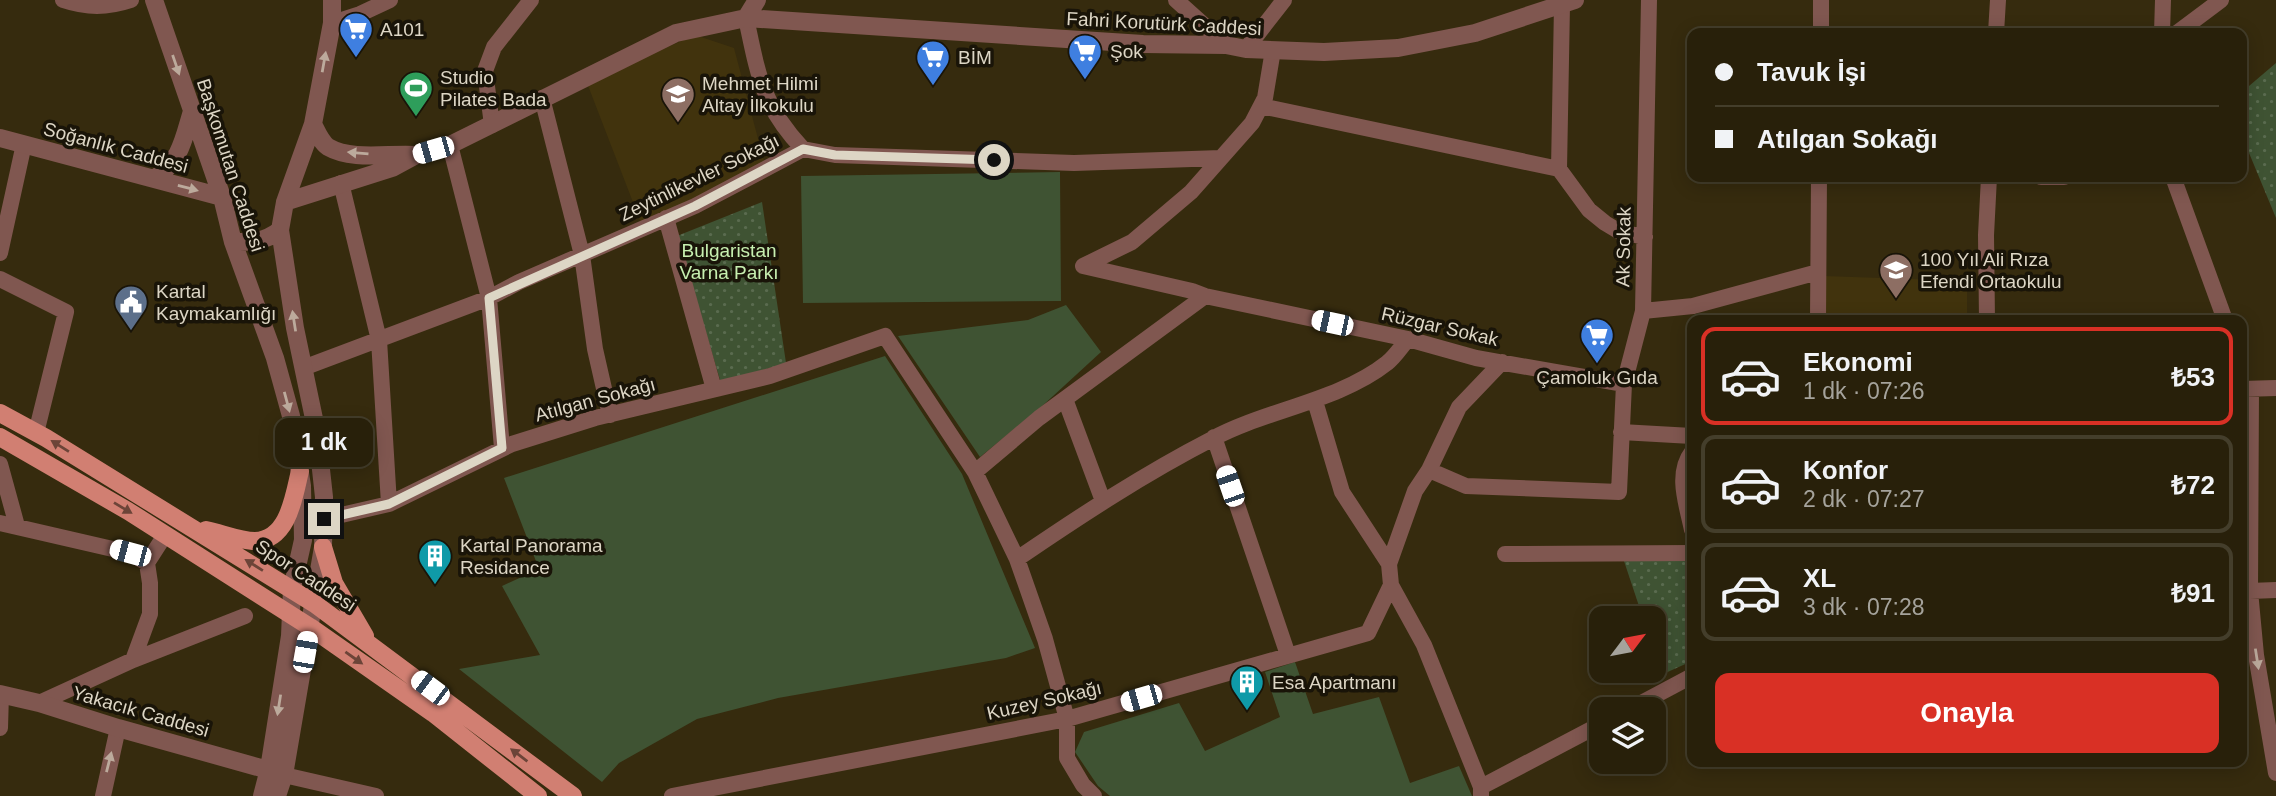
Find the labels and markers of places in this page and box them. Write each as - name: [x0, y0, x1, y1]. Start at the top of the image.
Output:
- supermarket icon: A101: [337, 10, 375, 59]
- place label: A101: [380, 19, 424, 40]
- supermarket icon: Şok: [1066, 32, 1104, 81]
- supermarket icon: BİM: [914, 38, 952, 87]
- place label: Şok: [1110, 41, 1143, 62]
- place label: BİM: [958, 47, 992, 68]
- place label: Studio Pilates Bada: [440, 67, 547, 110]
- sports icon: Studio Pilates Bada: [397, 69, 435, 118]
- place label: Mehmet Hilmi Altay İlkokulu: [702, 73, 818, 116]
- school or university icon: Mehmet Hilmi Altay İlkokulu: [659, 75, 697, 124]
- place label: 100 Yıl Ali Rıza Efendi Ortaokulu: [1920, 249, 2062, 292]
- school or university icon: 100 Yıl Ali Rıza Efendi Ortaokulu: [1877, 251, 1915, 300]
- place label: Kartal Kaymakamlığı: [156, 281, 276, 324]
- public building icon: Kartal Kaymakamlığı: [112, 283, 150, 332]
- supermarket icon: Çamoluk Gıda: [1578, 316, 1616, 365]
- place label: Çamoluk Gıda: [1536, 367, 1658, 388]
- place label: Kartal Panorama Residance: [460, 535, 603, 578]
- building icon: Kartal Panorama Residance: [416, 537, 454, 586]
- building icon: Esa Apartmanı: [1228, 663, 1266, 712]
- place label: Esa Apartmanı: [1272, 672, 1397, 693]

